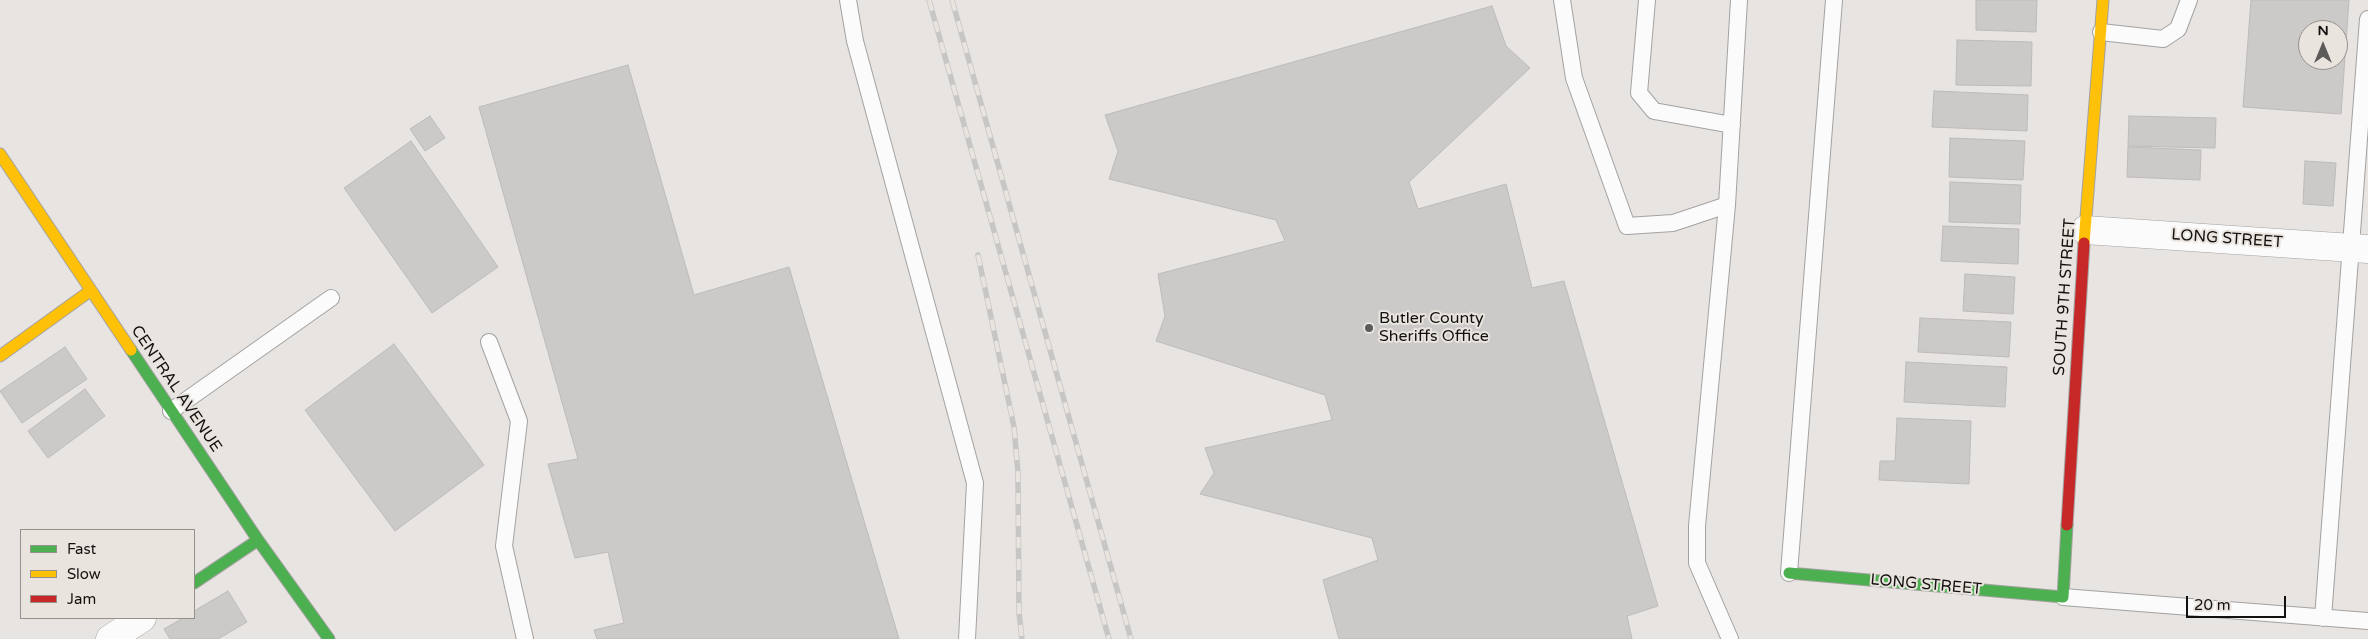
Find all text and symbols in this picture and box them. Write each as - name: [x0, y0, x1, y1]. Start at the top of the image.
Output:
- north arrow: [2298, 20, 2348, 70]
- text: N: [2317, 22, 2329, 39]
- street label: SOUTH 9TH STREET: [2050, 218, 2080, 376]
- street label: LONG STREET: [2171, 226, 2283, 252]
- place label: Butler County Sheriffs Office: [1379, 309, 1489, 347]
- street label: CENTRAL AVENUE: [127, 322, 225, 456]
- marker: Butler County Sheriffs Office: [1363, 322, 1375, 334]
- legend: [20, 529, 195, 619]
- text: Fast: [67, 540, 96, 558]
- text: Slow: [67, 565, 101, 583]
- street label: LONG STREET: [1869, 571, 1983, 599]
- scale bar: [2188, 586, 2288, 618]
- text: Jam: [67, 590, 96, 608]
- text: 20 m: [2194, 596, 2231, 614]

